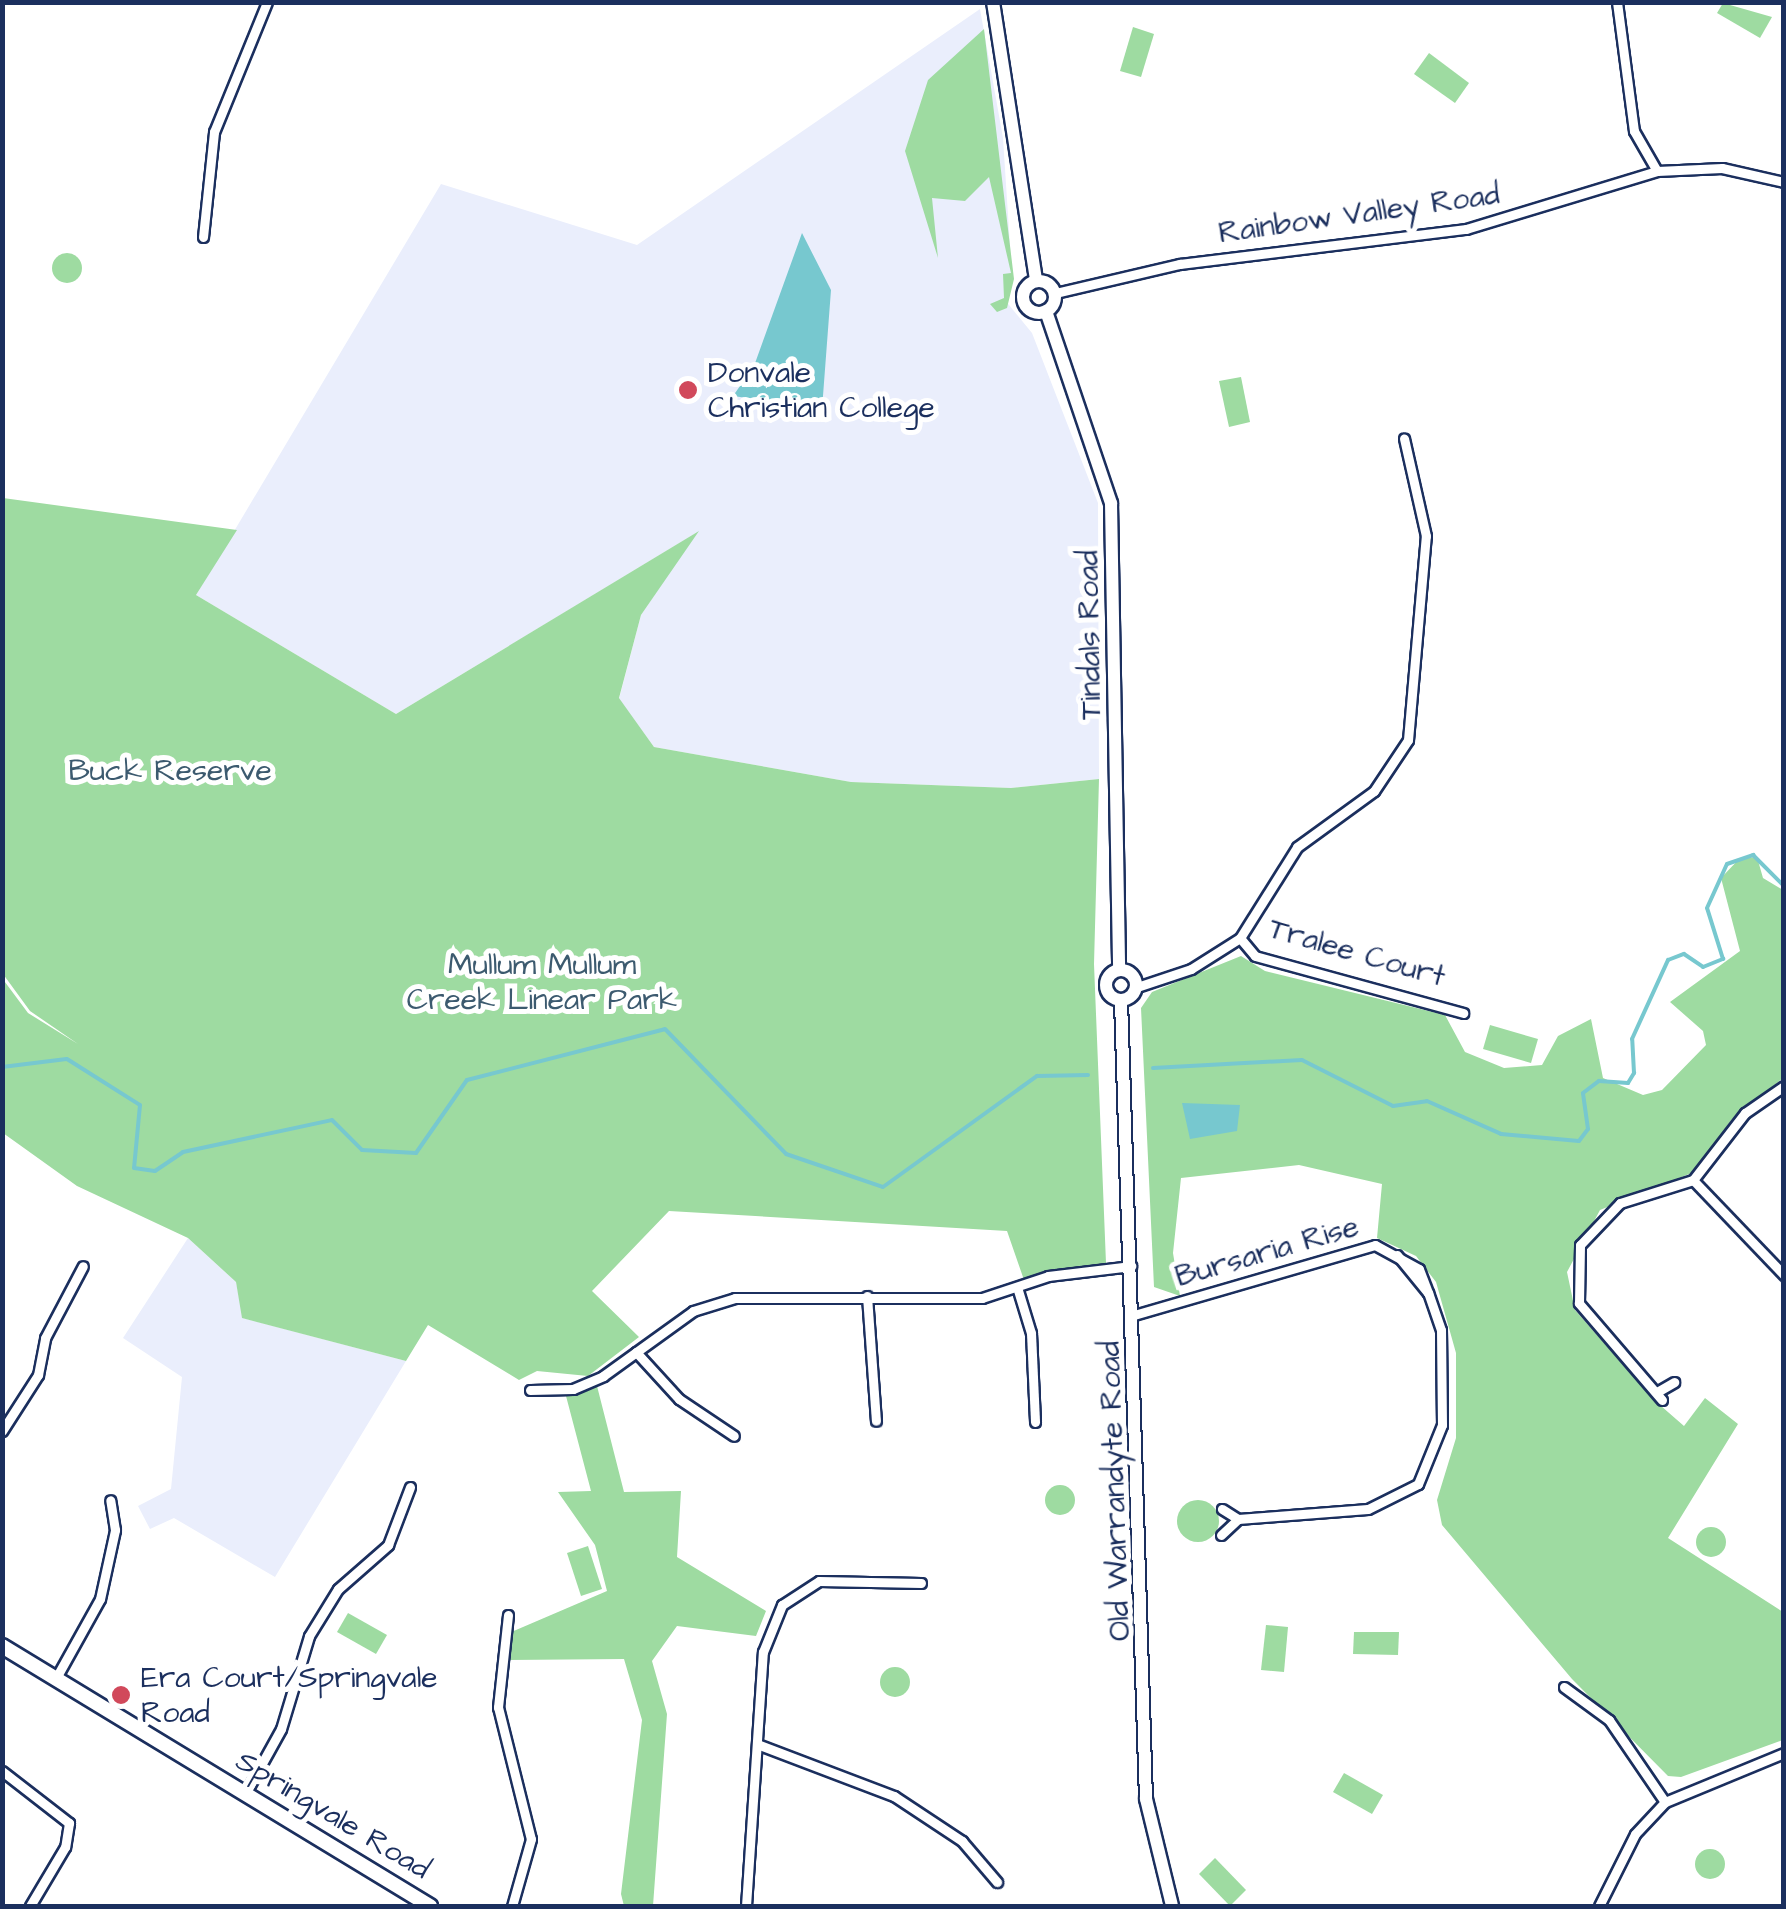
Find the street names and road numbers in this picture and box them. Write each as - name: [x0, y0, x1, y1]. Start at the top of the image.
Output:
- street label: Rainbow Valley Road: [1216, 176, 1502, 252]
- street label: Tindals Road: [1071, 550, 1109, 720]
- street label: Tralee Court: [1265, 911, 1449, 995]
- street label: Bursaria Rise: [1171, 1209, 1363, 1295]
- street label: Old Warrandyte Road: [1092, 1340, 1138, 1642]
- street label: Springvale Road: [229, 1743, 437, 1887]

